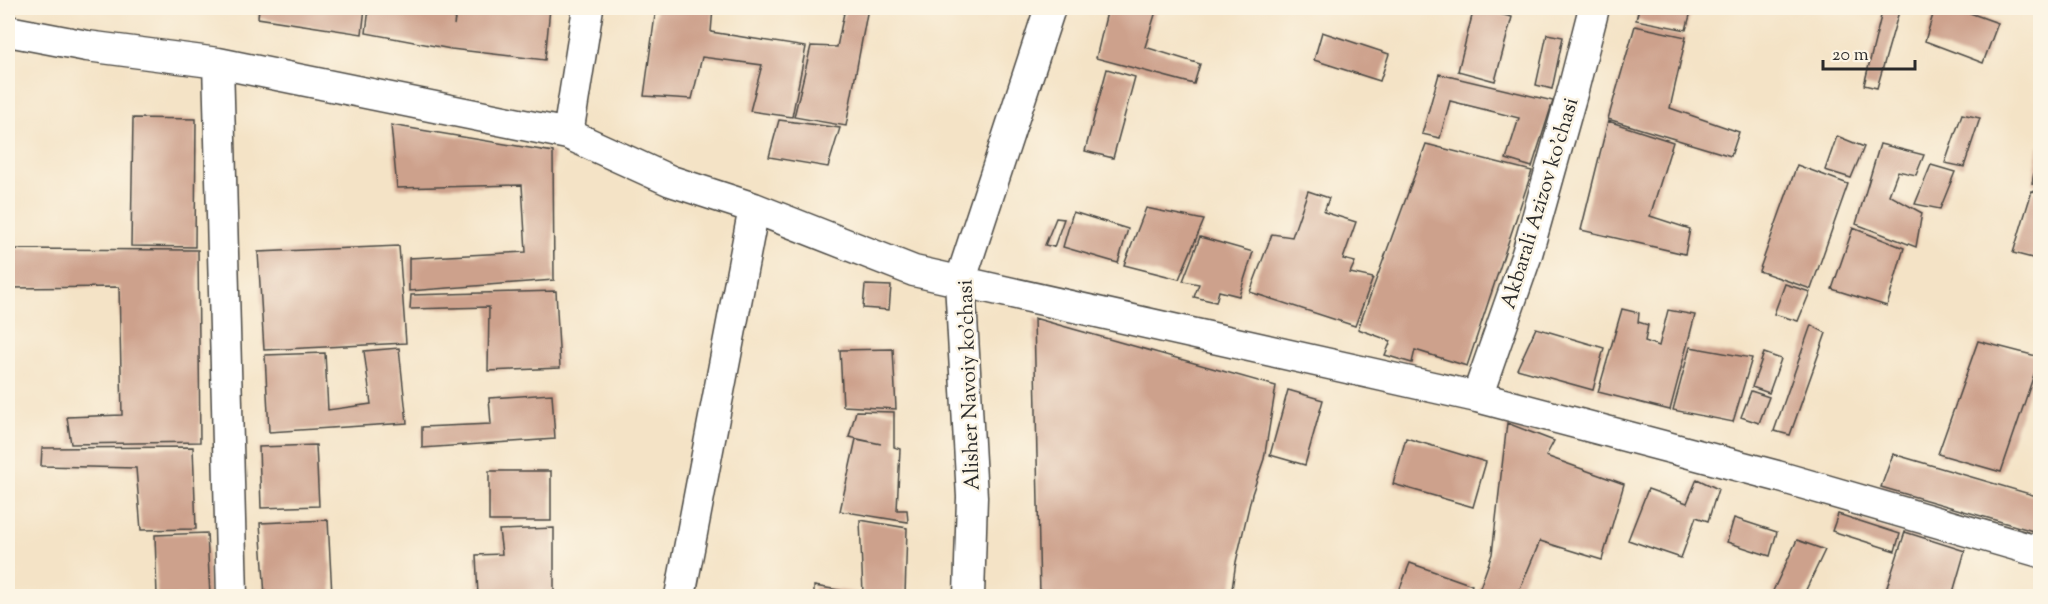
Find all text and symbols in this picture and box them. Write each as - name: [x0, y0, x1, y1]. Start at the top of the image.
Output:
- scale bar: [1823, 33, 1914, 71]
- text: 20 m: [1832, 43, 1869, 69]
- street label: Akbarali Azizov ko'chasi: [1494, 94, 1587, 313]
- street label: Alisher Navoiy ko'chasi: [951, 279, 989, 491]

